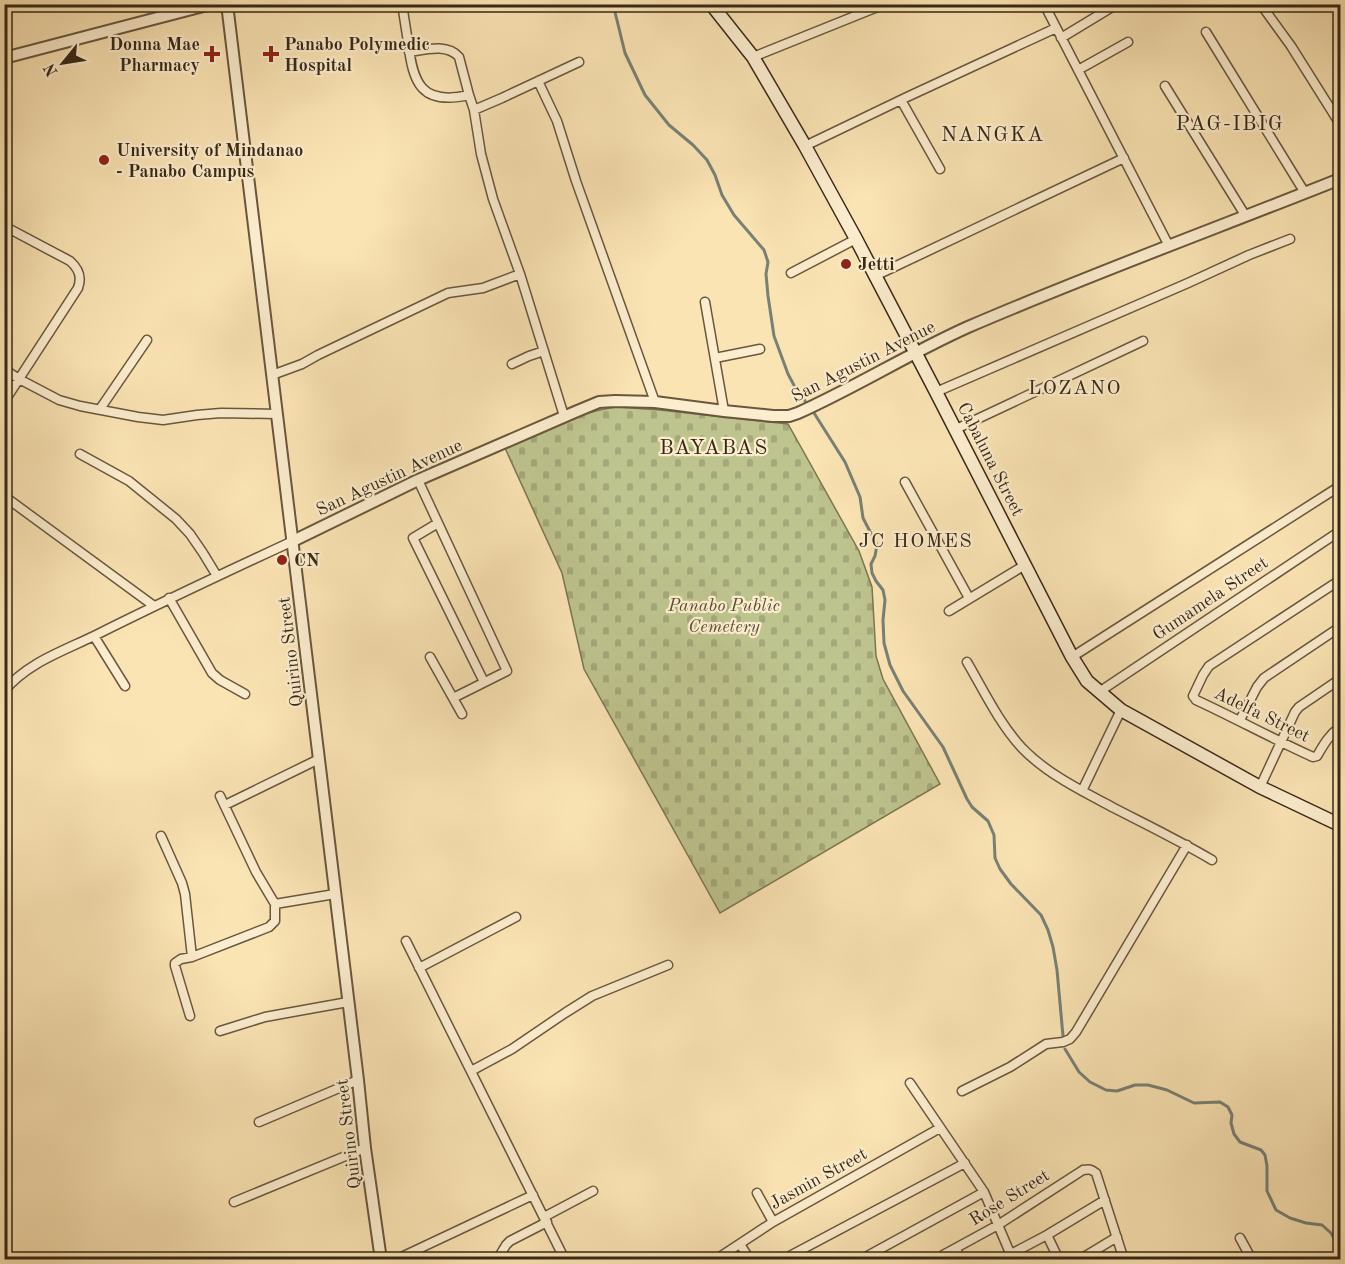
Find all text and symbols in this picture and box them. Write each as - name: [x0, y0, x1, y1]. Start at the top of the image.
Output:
- north arrow: [33, 33, 93, 93]
- place label: Donna Mae Pharmacy: [109, 36, 200, 75]
- place label: Panabo Polymedic Hospital: [284, 36, 430, 75]
- marker: Panabo Polymedic Hospital: [262, 45, 280, 63]
- marker: Donna Mae Pharmacy: [205, 47, 219, 61]
- text: N: [41, 60, 62, 79]
- district label: PAG-IBIG: [1176, 114, 1284, 135]
- district label: NANGKA: [941, 125, 1045, 146]
- place label: University of Mindanao - Panabo Campus: [116, 142, 303, 181]
- marker: University of Mindanao - Panabo Campus: [97, 153, 111, 167]
- place label: Jetti: [858, 256, 895, 274]
- marker: Jetti: [839, 257, 853, 271]
- street label: San Agustin Avenue: [789, 318, 938, 406]
- district label: LOZANO: [1028, 379, 1122, 399]
- street label: Cabaluna Street: [954, 400, 1026, 519]
- street label: San Agustin Avenue: [314, 436, 465, 520]
- district label: BAYABAS: [659, 438, 769, 459]
- district label: JC HOMES: [859, 532, 973, 552]
- place label: CN: [294, 552, 320, 570]
- marker: CN: [275, 553, 289, 567]
- street label: Gumamela Street: [1150, 554, 1271, 644]
- street label: Quirino Street: [275, 596, 307, 708]
- park label: Panabo Public Cemetery: [667, 597, 780, 636]
- street label: Adelfa Street: [1211, 684, 1312, 746]
- street label: Quirino Street: [333, 1078, 365, 1190]
- street label: Jasmin Street: [767, 1145, 870, 1213]
- street label: Rose Street: [966, 1166, 1053, 1230]

